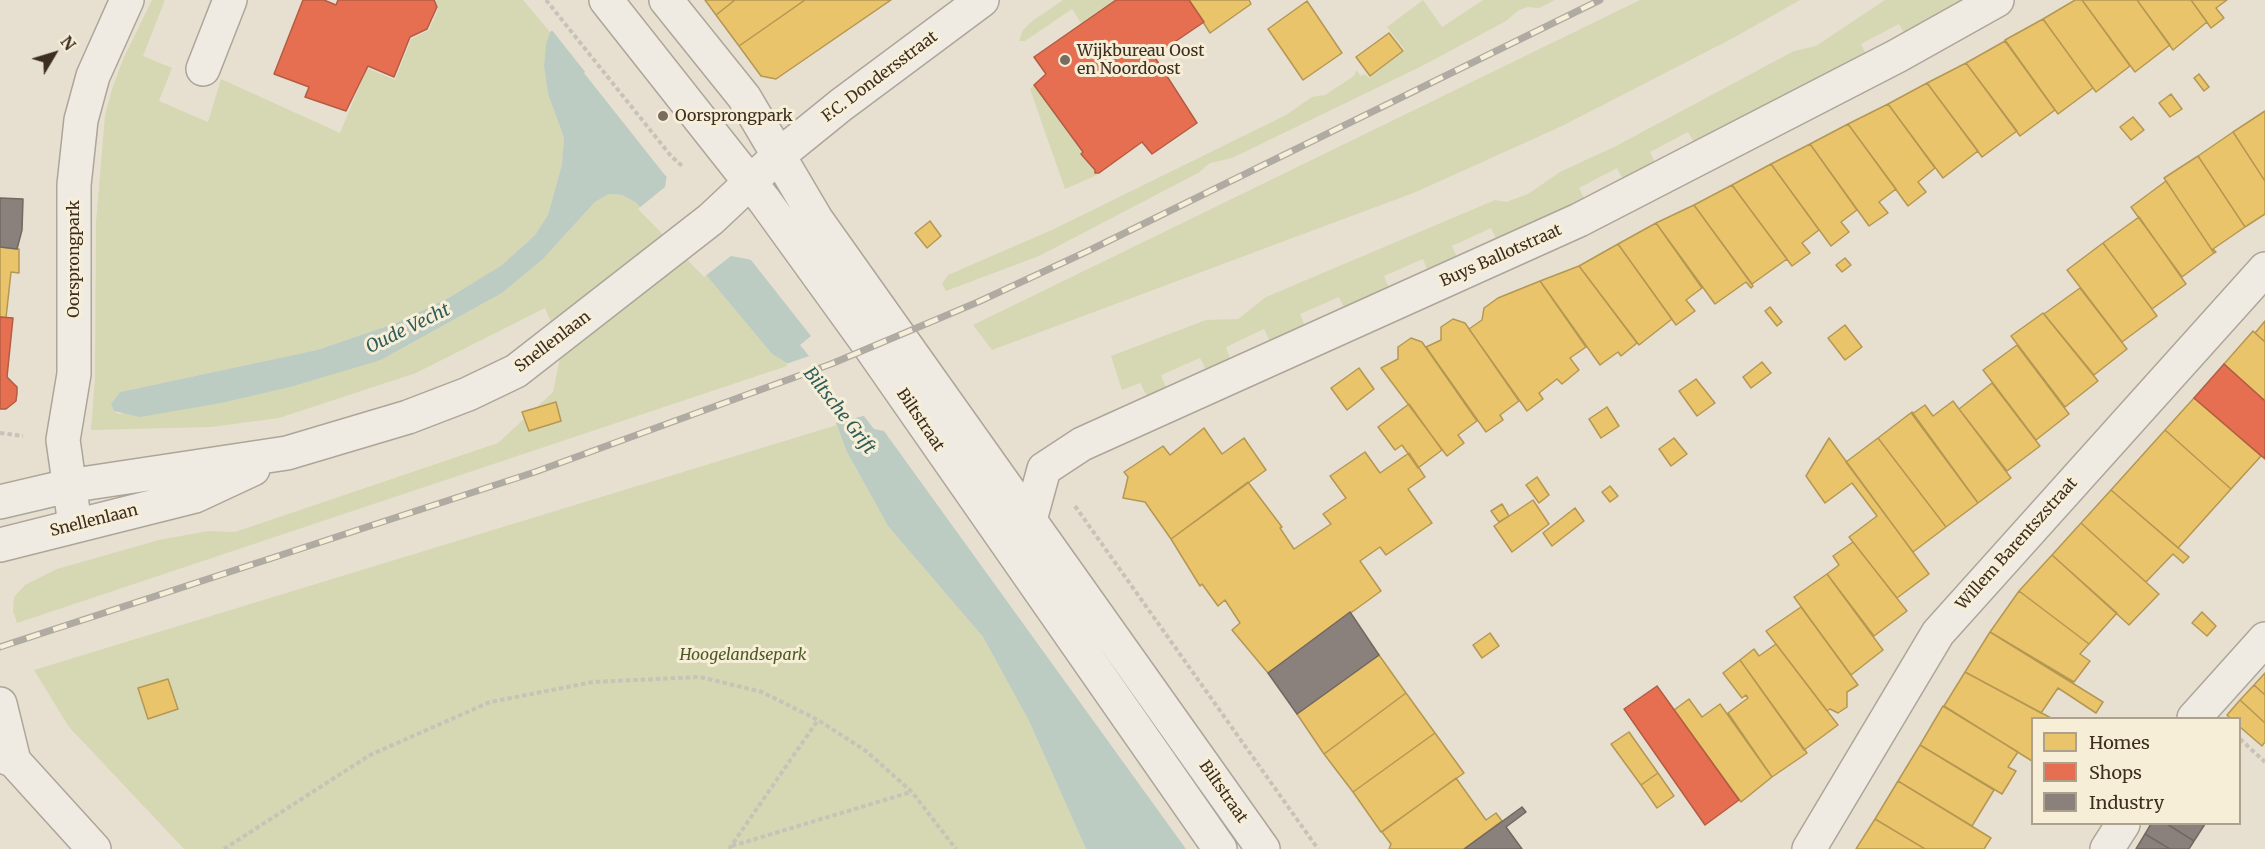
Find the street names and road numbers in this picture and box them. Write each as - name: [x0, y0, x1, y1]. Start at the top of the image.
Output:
- street label: F.C. Dondersstraat: [819, 27, 941, 127]
- street label: Oorsprongpark: [64, 200, 84, 318]
- street label: Buys Ballotstraat: [1437, 221, 1565, 291]
- street label: Snellenlaan: [511, 307, 595, 377]
- street label: Biltstraat: [892, 385, 948, 455]
- street label: Willem Barentszstraat: [1952, 474, 2082, 614]
- street label: Snellenlaan: [48, 501, 140, 541]
- street label: Biltstraat: [1195, 757, 1251, 827]

